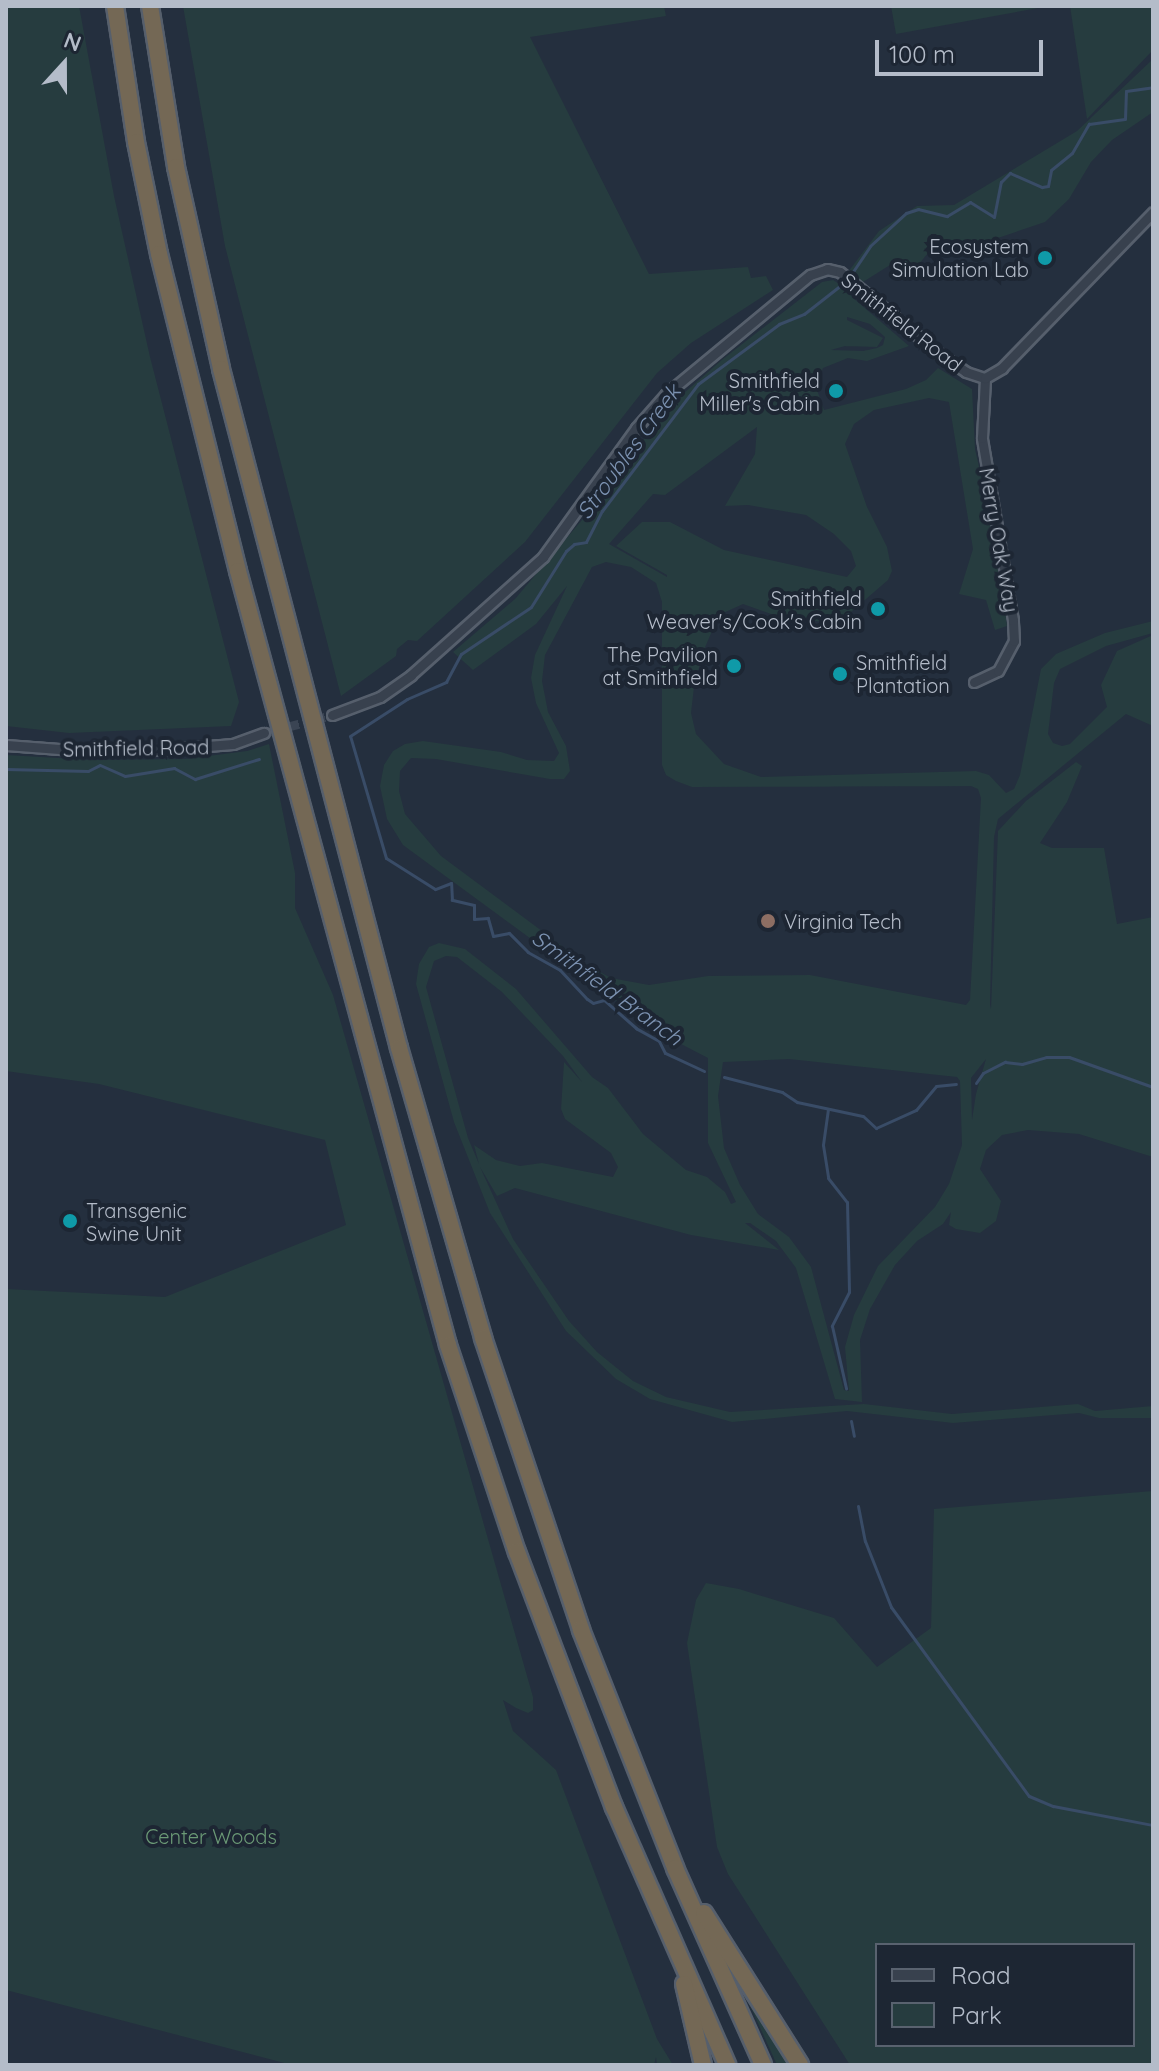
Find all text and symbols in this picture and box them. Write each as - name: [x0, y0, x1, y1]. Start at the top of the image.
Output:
- north arrow: [24, 24, 104, 104]
- scale bar: [879, 24, 1047, 74]
- text: N: [60, 26, 85, 58]
- text: 100 m: [889, 39, 955, 69]
- place label: Ecosystem Simulation Lab: [892, 234, 1029, 281]
- marker: Ecosystem Simulation Lab: [1036, 249, 1054, 267]
- street label: Smithfield Road: [837, 268, 967, 376]
- place label: Smithfield Miller's Cabin: [699, 368, 820, 415]
- water label: Stroubles Creek: [571, 380, 687, 524]
- marker: Smithfield Miller's Cabin: [827, 382, 845, 400]
- street label: Merry Oak Way: [974, 466, 1024, 614]
- place label: Smithfield Weaver's/Cook's Cabin: [647, 586, 862, 633]
- marker: Smithfield Weaver's/Cook's Cabin: [869, 600, 887, 618]
- place label: The Pavilion at Smithfield: [602, 642, 718, 689]
- place label: Smithfield Plantation: [856, 650, 950, 697]
- marker: The Pavilion at Smithfield: [725, 657, 743, 675]
- marker: Smithfield Plantation: [831, 665, 849, 683]
- street label: Smithfield Road: [63, 735, 209, 761]
- place label: Virginia Tech: [784, 909, 902, 933]
- marker: Virginia Tech: [759, 912, 777, 930]
- water label: Smithfield Branch: [527, 925, 687, 1051]
- place label: Transgenic Swine Unit: [86, 1198, 187, 1245]
- marker: Transgenic Swine Unit: [61, 1212, 79, 1230]
- park label: Center Woods: [145, 1824, 277, 1848]
- legend: [875, 1943, 1135, 2047]
- text: Road: [951, 1960, 1011, 1990]
- text: Park: [951, 2000, 1002, 2030]

